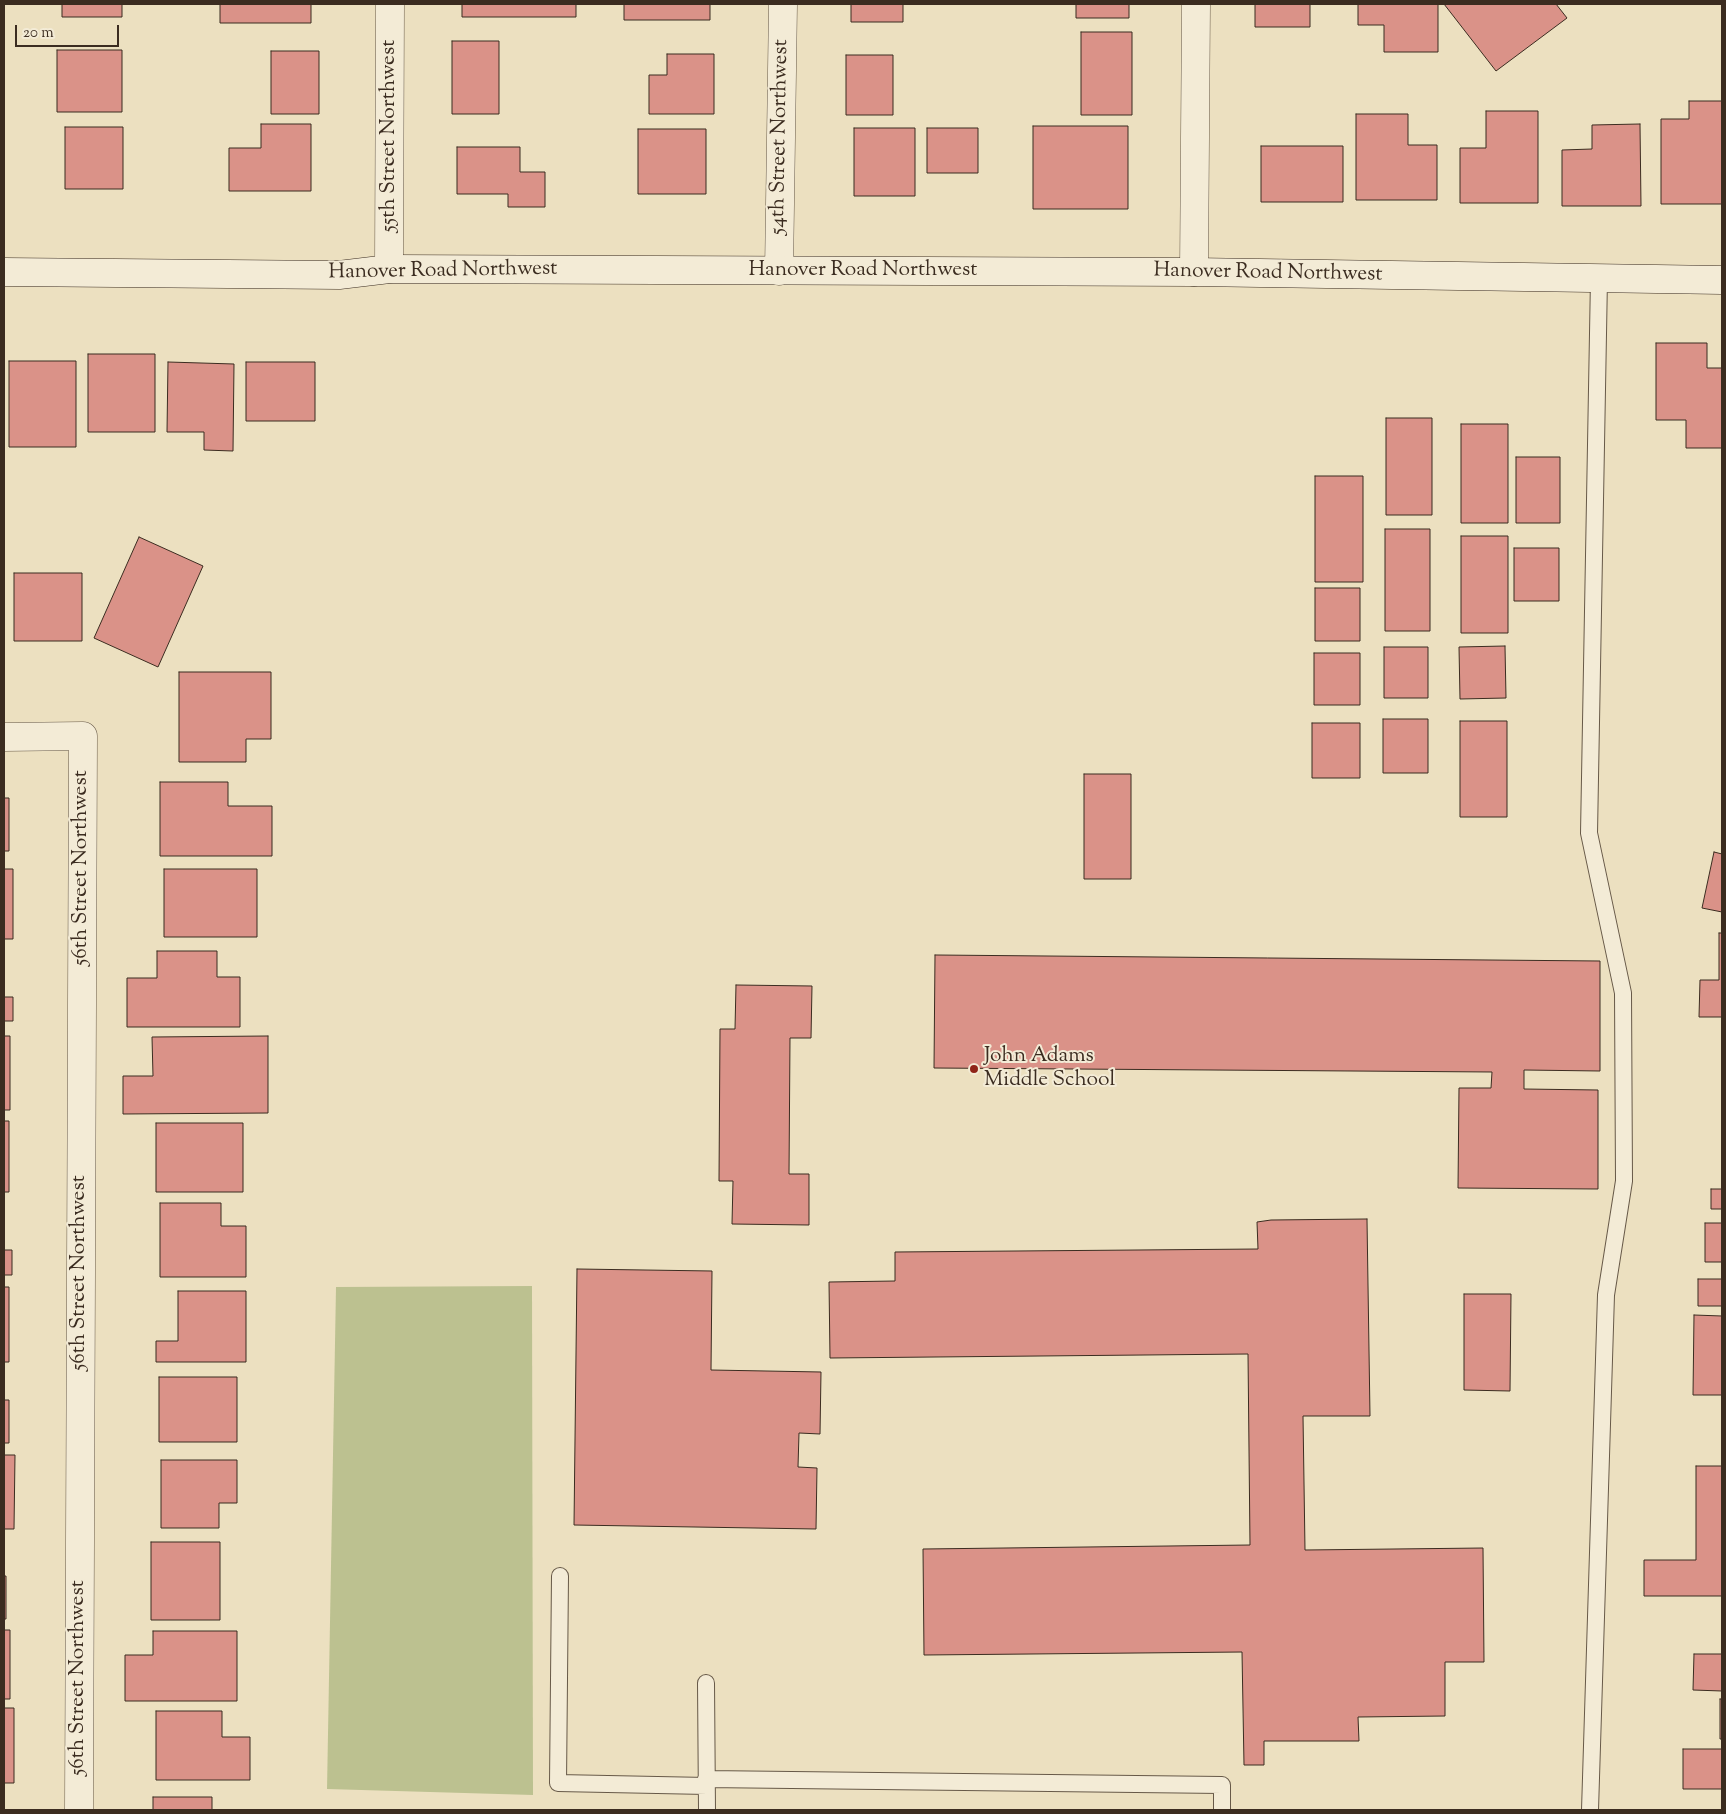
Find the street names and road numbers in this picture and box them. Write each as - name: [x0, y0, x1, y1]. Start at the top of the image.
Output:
- street label: 54th Street Northwest: [767, 39, 795, 235]
- street label: 55th Street Northwest: [377, 40, 403, 232]
- street label: Hanover Road Northwest: [328, 257, 558, 287]
- street label: Hanover Road Northwest: [748, 258, 978, 284]
- street label: Hanover Road Northwest: [1153, 259, 1383, 289]
- street label: 56th Street Northwest: [69, 770, 95, 966]
- street label: 56th Street Northwest: [67, 1175, 93, 1371]
- street label: 56th Street Northwest: [66, 1580, 92, 1776]

